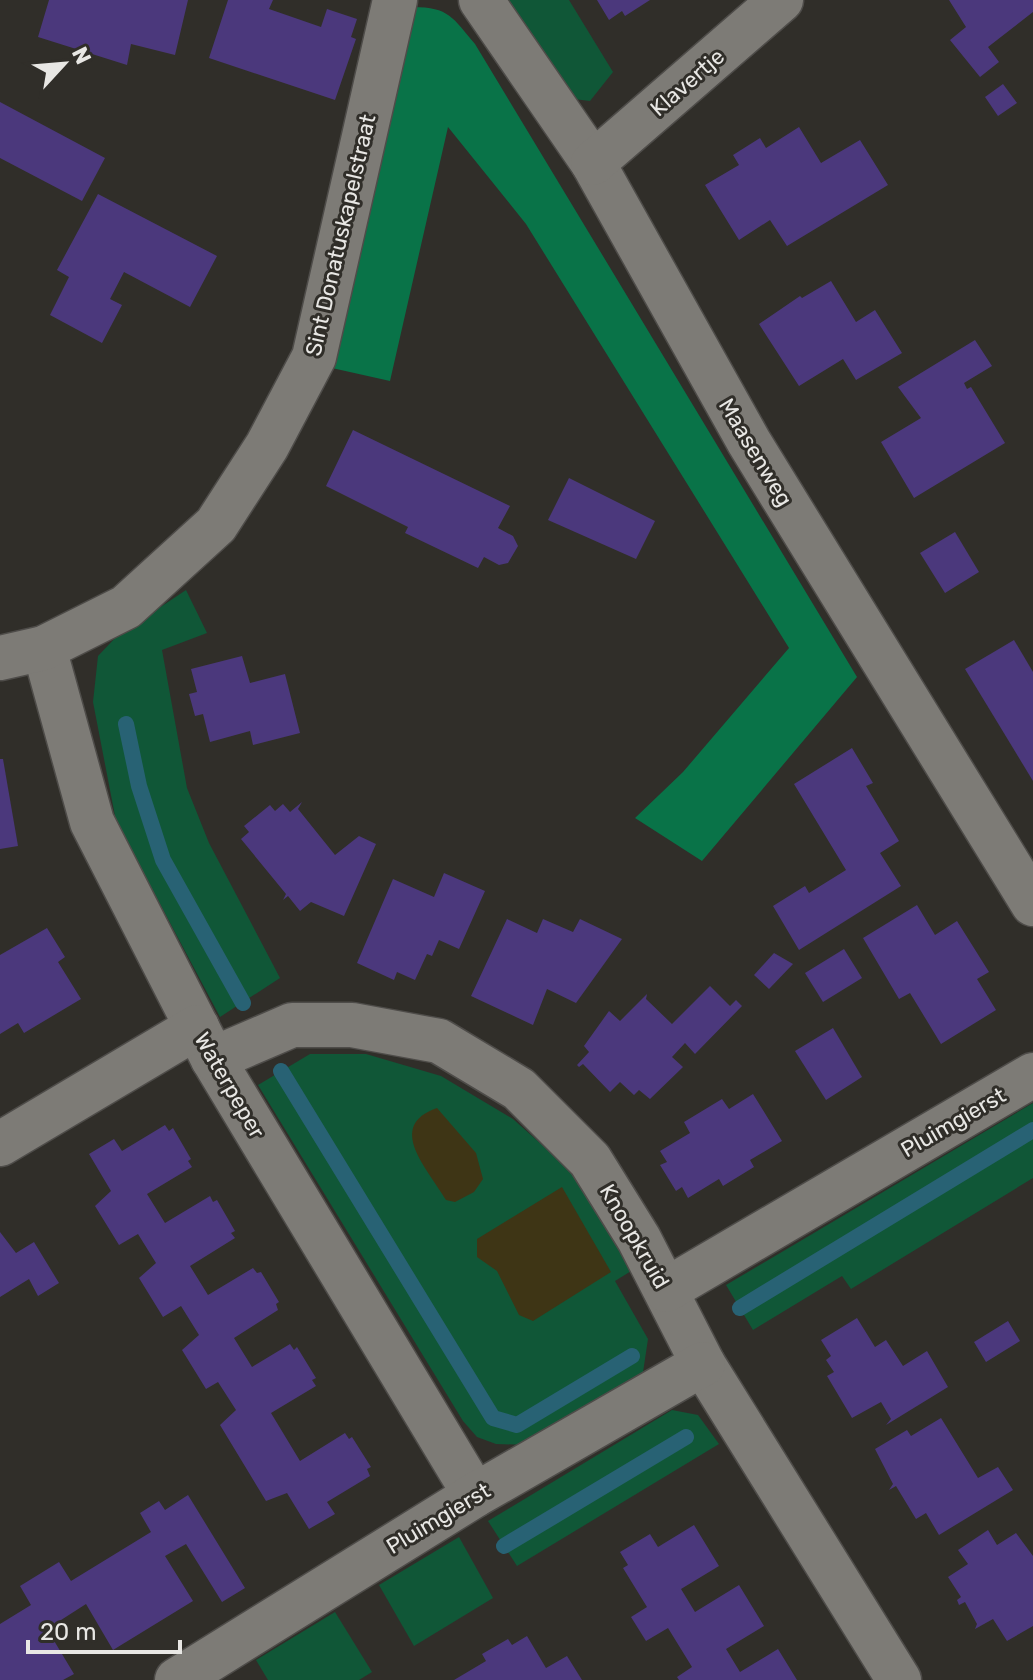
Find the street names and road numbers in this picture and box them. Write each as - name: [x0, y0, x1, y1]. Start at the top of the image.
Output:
- street label: Klavertje: [645, 43, 730, 122]
- street label: Sint Donatuskapelstraat: [300, 111, 382, 359]
- street label: Maasenweg: [713, 393, 798, 511]
- street label: Waterpeper: [188, 1028, 271, 1144]
- street label: Pluimgierst: [896, 1081, 1011, 1163]
- street label: Knoopkruid: [594, 1179, 675, 1293]
- street label: Pluimgierst: [381, 1477, 495, 1560]

